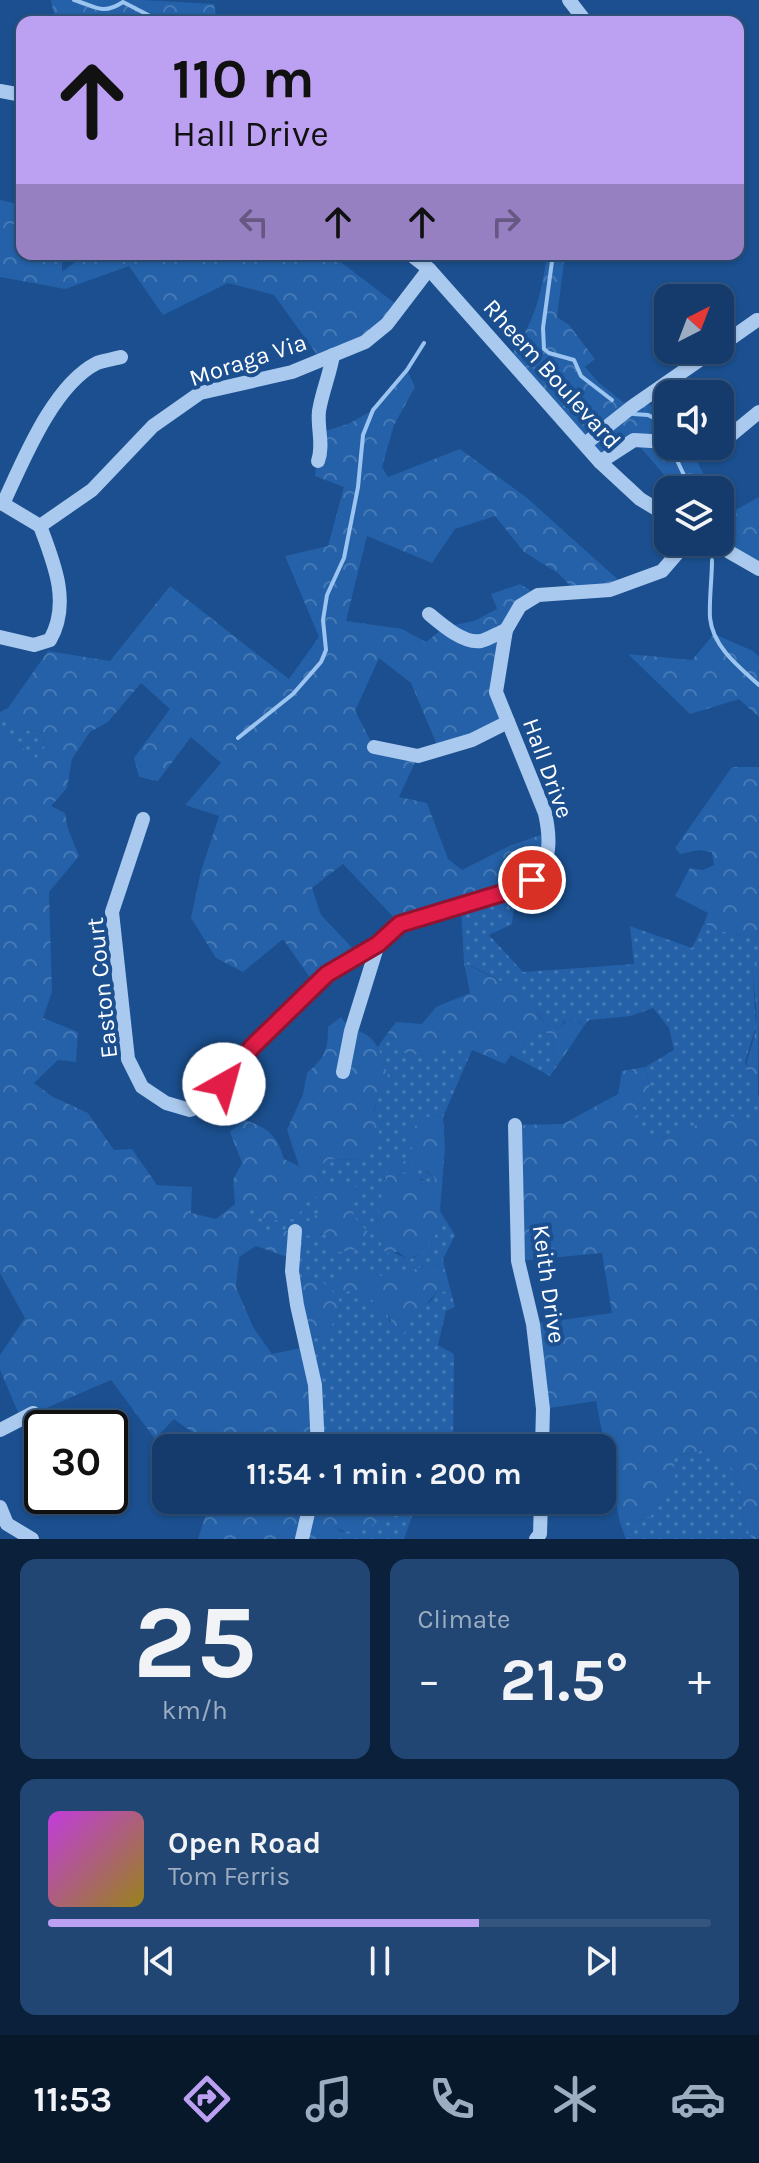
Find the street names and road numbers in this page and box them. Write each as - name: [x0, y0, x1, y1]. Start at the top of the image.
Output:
- street label: Rheem Boulevard: [477, 293, 627, 455]
- street label: Moraga Via: [186, 328, 310, 392]
- street label: Hall Drive: [517, 714, 579, 822]
- street label: Easton Court: [81, 916, 123, 1060]
- street label: Keith Drive: [527, 1223, 571, 1345]

